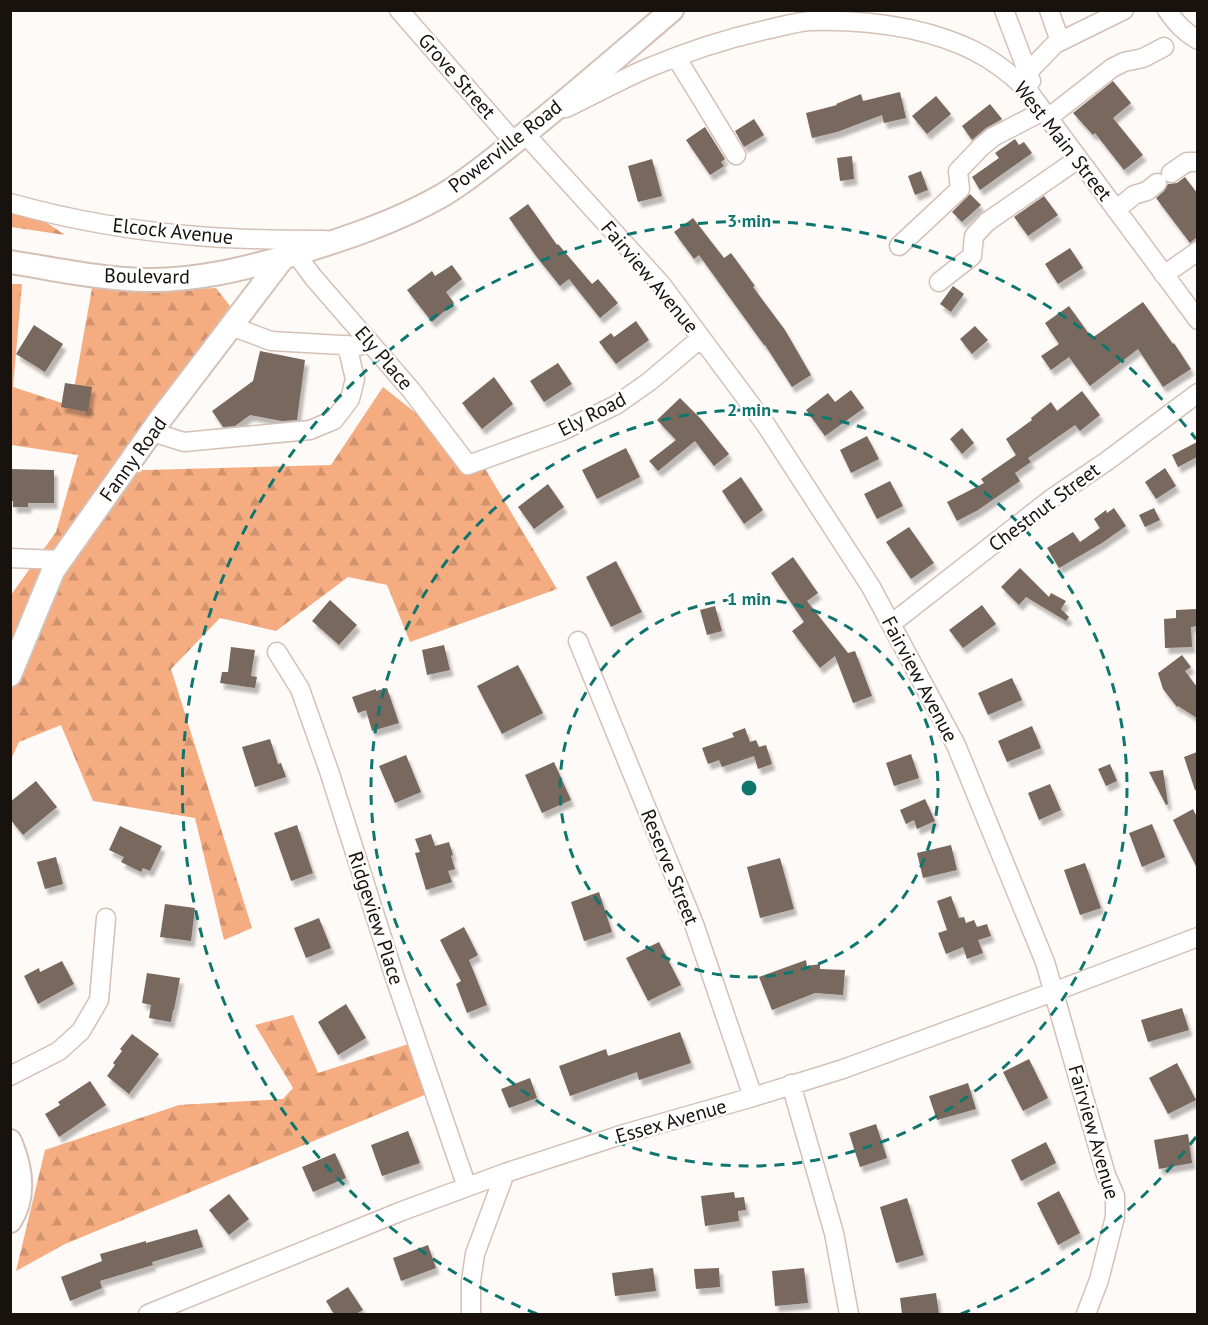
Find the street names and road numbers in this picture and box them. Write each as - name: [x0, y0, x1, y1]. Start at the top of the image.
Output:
- street label: Grove Street: [413, 28, 502, 125]
- street label: West Main Street: [1008, 76, 1118, 206]
- street label: Powerville Road: [443, 94, 567, 198]
- street label: Elcock Avenue: [111, 212, 235, 250]
- street label: Fairview Avenue: [595, 215, 705, 339]
- street label: Boulevard: [104, 262, 190, 290]
- street label: Ely Place: [349, 321, 419, 395]
- street label: Ely Road: [554, 386, 630, 442]
- street label: Fanny Road: [94, 412, 172, 506]
- street label: Chestnut Street: [983, 457, 1105, 557]
- street label: Fairview Avenue: [876, 612, 964, 746]
- street label: Reserve Street: [635, 805, 705, 929]
- street label: Ridgeview Place: [342, 848, 410, 988]
- street label: Fairview Avenue: [1062, 1062, 1126, 1202]
- street label: Essex Avenue: [613, 1093, 729, 1149]

